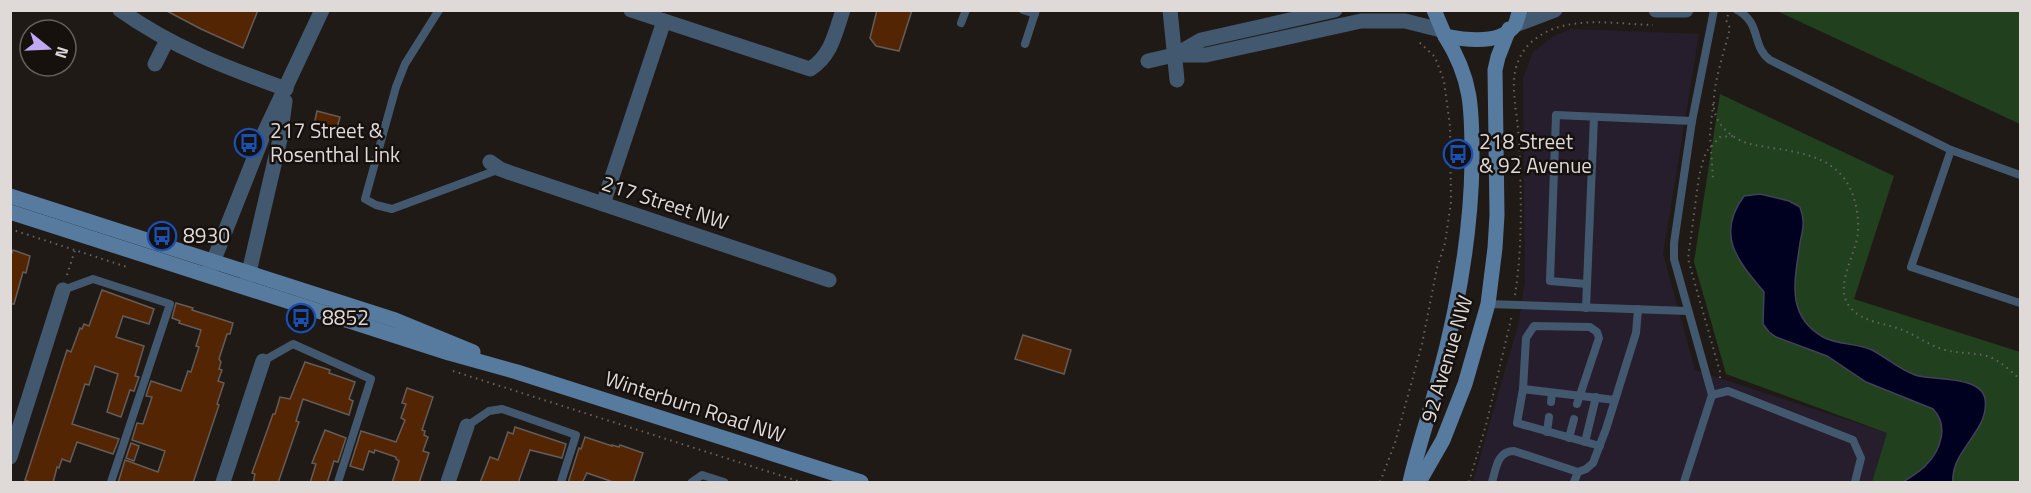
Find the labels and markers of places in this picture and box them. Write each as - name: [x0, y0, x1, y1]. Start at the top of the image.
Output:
- place label: 217 Street & Rosenthal Link: [270, 114, 400, 170]
- place label: 218 Street & 92 Avenue: [1479, 125, 1592, 181]
- bus stop icon: 217 Street & Rosenthal Link: [233, 127, 265, 159]
- bus stop icon: 218 Street & 92 Avenue: [1442, 138, 1474, 170]
- place label: 8930: [183, 219, 230, 251]
- bus stop icon: 8930: [146, 220, 178, 252]
- place label: 8852: [322, 301, 369, 333]
- bus stop icon: 8852: [285, 302, 317, 334]

